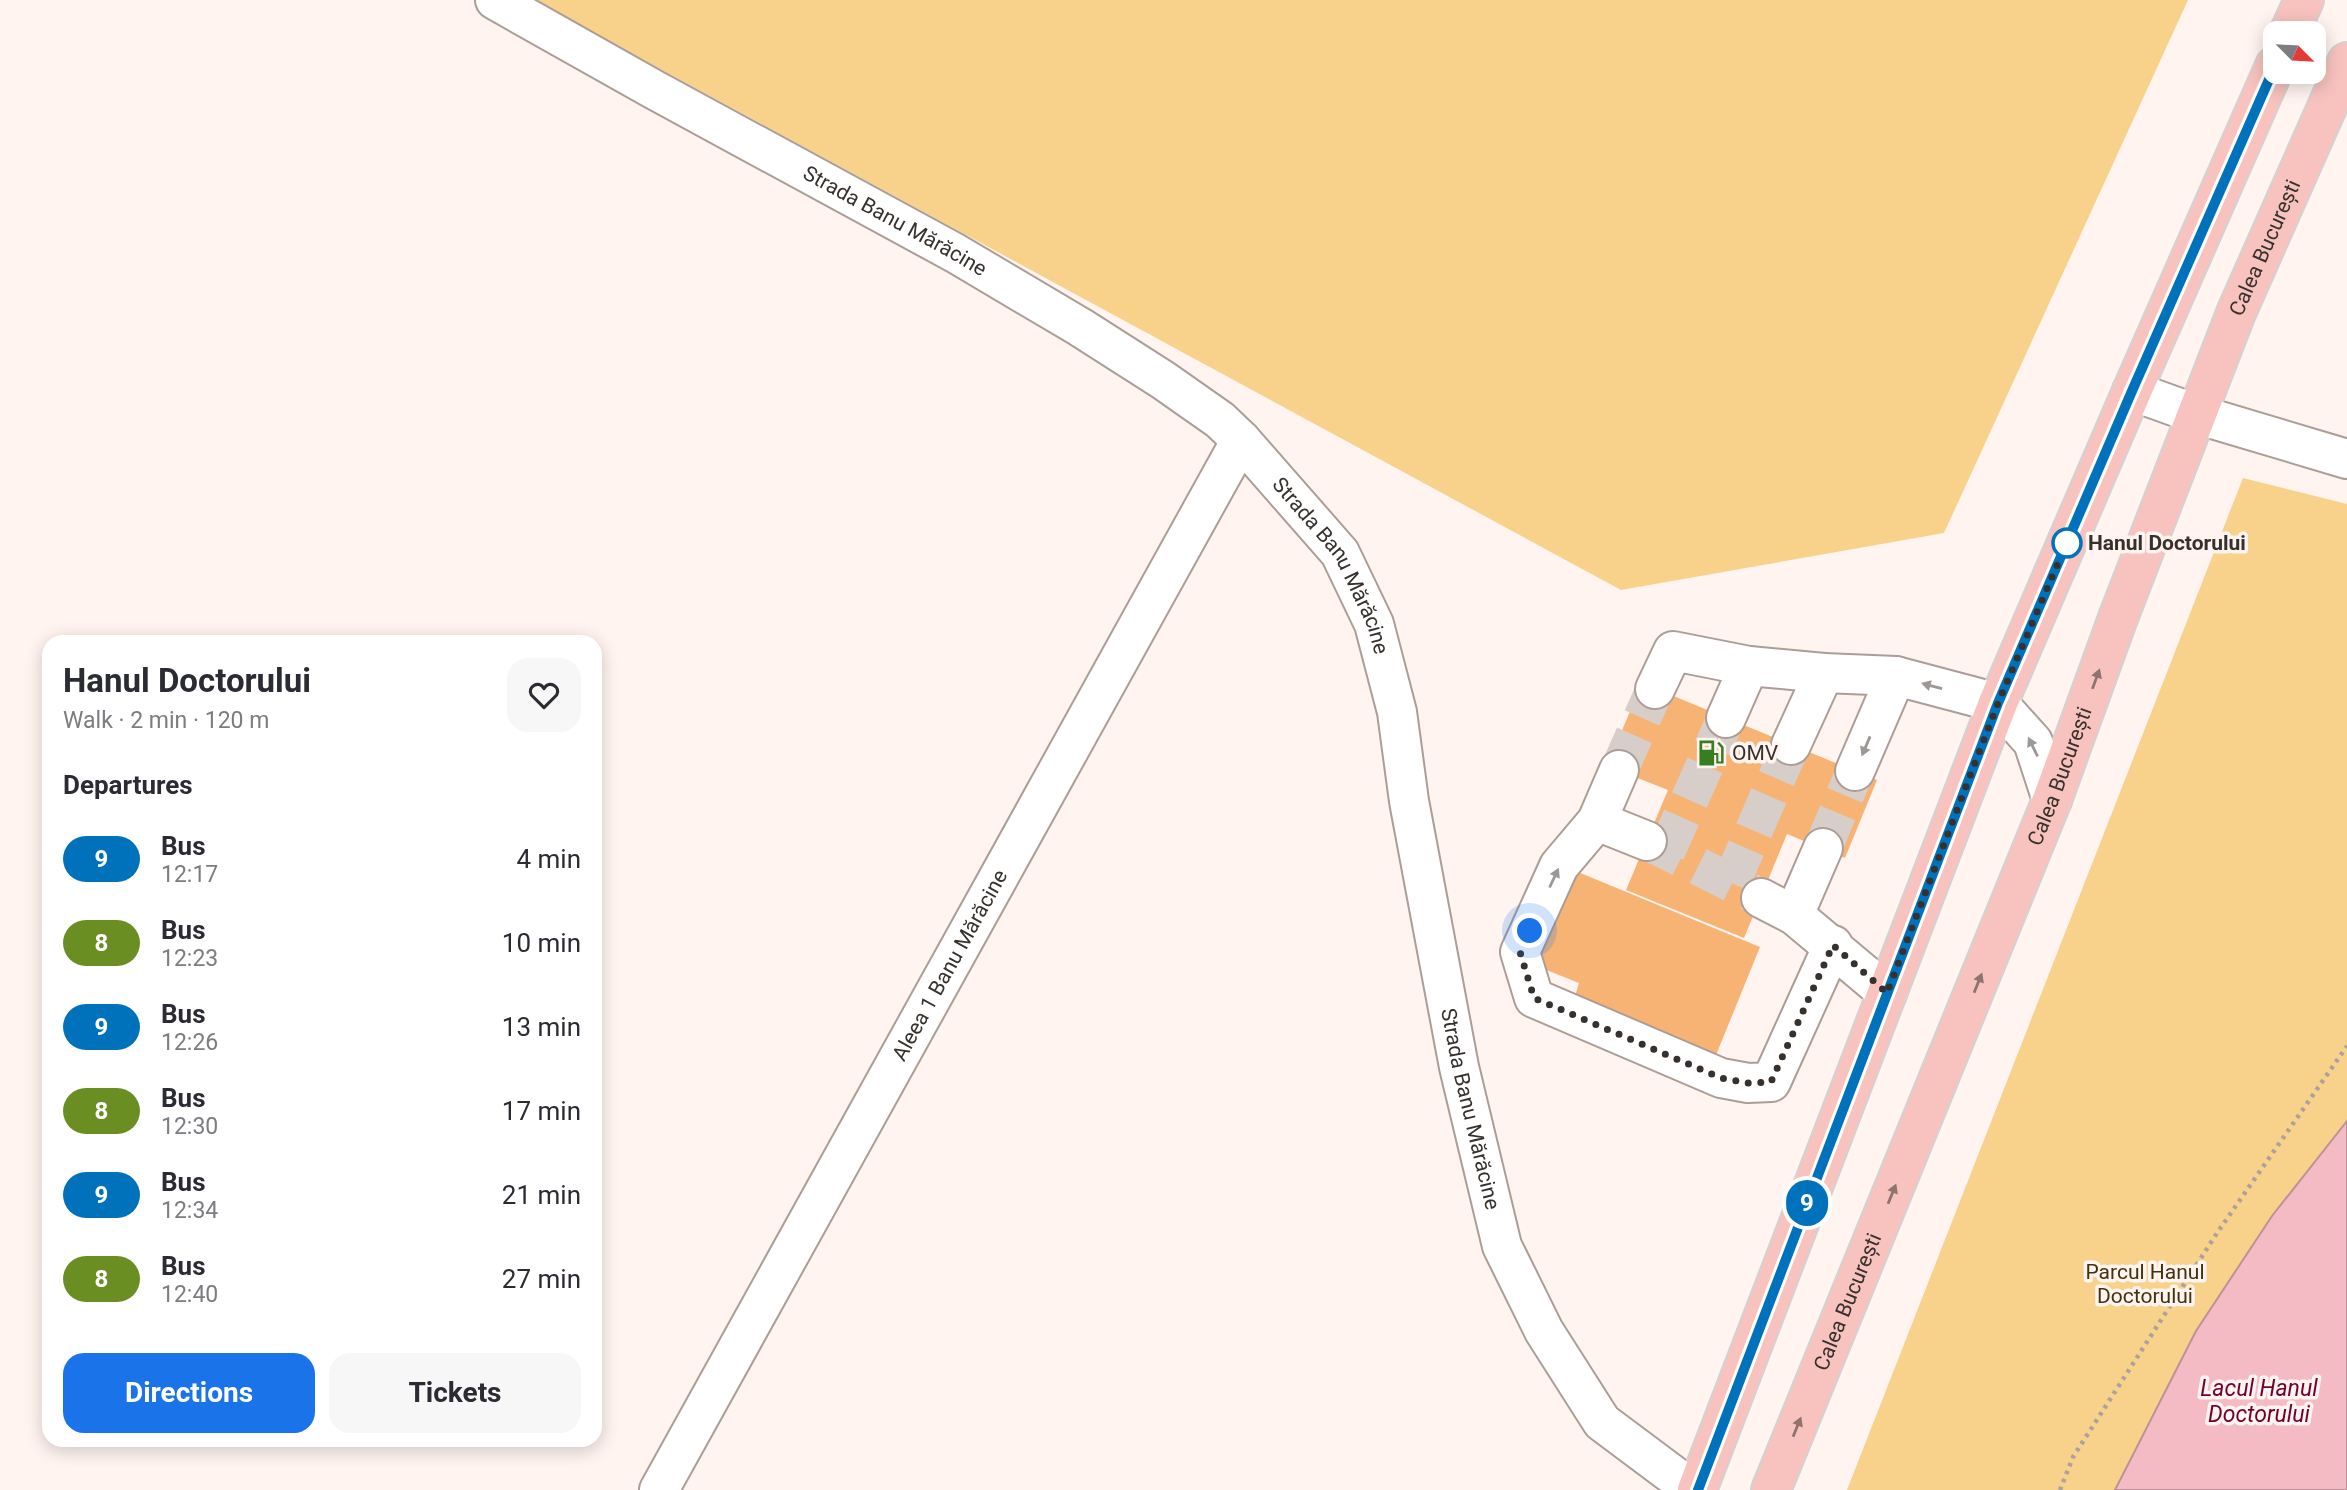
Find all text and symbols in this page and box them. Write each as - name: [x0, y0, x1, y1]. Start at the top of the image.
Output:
- north arrow: [2263, 21, 2326, 84]
- map controls: [2263, 21, 2326, 84]
- street label: Strada Banu Mărăcine: [799, 161, 991, 281]
- street label: Calea București: [2224, 176, 2305, 319]
- street label: Strada Banu Mărăcine: [1267, 473, 1393, 657]
- marker: Hanul Doctorului: [2052, 528, 2082, 558]
- place label: Hanul Doctorului: [2088, 531, 2246, 555]
- button: heart: [507, 658, 581, 732]
- text: Hanul Doctorului: [63, 661, 311, 700]
- one-way arrow: [2090, 669, 2101, 690]
- one-way arrow: [1921, 680, 1942, 690]
- street label: Calea București: [2023, 704, 2097, 849]
- text: Walk · 2 min · 120 m: [63, 707, 269, 734]
- one-way arrow: [1860, 736, 1872, 756]
- one-way arrow: [2027, 737, 2039, 757]
- fuel station icon: OMV: [1696, 738, 1726, 768]
- place label: OMV: [1732, 741, 1779, 765]
- text: Departures: [63, 770, 193, 800]
- text: Bus: [161, 831, 206, 861]
- text: 4 min: [516, 844, 581, 874]
- text: 9: [95, 845, 108, 873]
- text: 12:17: [161, 861, 218, 888]
- street label: Aleea 1 Banu Mărăcine: [887, 866, 1012, 1065]
- one-way arrow: [1548, 868, 1560, 888]
- your location: [1512, 913, 1547, 948]
- text: Bus: [161, 915, 206, 945]
- text: 10 min: [502, 928, 581, 958]
- text: 8: [95, 929, 108, 957]
- text: 12:23: [161, 945, 218, 972]
- one-way arrow: [1972, 973, 1984, 993]
- text: Bus: [161, 999, 206, 1029]
- street label: Strada Banu Mărăcine: [1436, 1006, 1505, 1212]
- text: 13 min: [502, 1012, 581, 1042]
- text: 9: [95, 1013, 108, 1041]
- text: 12:26: [161, 1029, 218, 1056]
- text: Bus: [161, 1083, 206, 1113]
- text: 17 min: [502, 1096, 581, 1126]
- text: 8: [95, 1097, 108, 1125]
- text: 12:30: [161, 1113, 218, 1140]
- text: Bus: [161, 1167, 206, 1197]
- text: 21 min: [502, 1180, 581, 1210]
- line badge: 9: [1784, 1180, 1830, 1226]
- text: 9: [95, 1181, 108, 1209]
- one-way arrow: [1887, 1183, 1898, 1204]
- text: 9: [1800, 1189, 1814, 1217]
- text: 12:34: [161, 1197, 218, 1224]
- street label: Calea București: [1809, 1230, 1886, 1374]
- text: Bus: [161, 1251, 206, 1281]
- park label: Parcul Hanul Doctorului: [2085, 1260, 2205, 1308]
- text: 27 min: [502, 1264, 581, 1294]
- text: 8: [95, 1265, 108, 1293]
- text: 12:40: [161, 1281, 218, 1308]
- button: Directions: [63, 1353, 315, 1433]
- button: Tickets: [329, 1353, 581, 1433]
- water label: Lacul Hanul Doctorului: [2200, 1375, 2318, 1428]
- one-way arrow: [1791, 1416, 1802, 1437]

